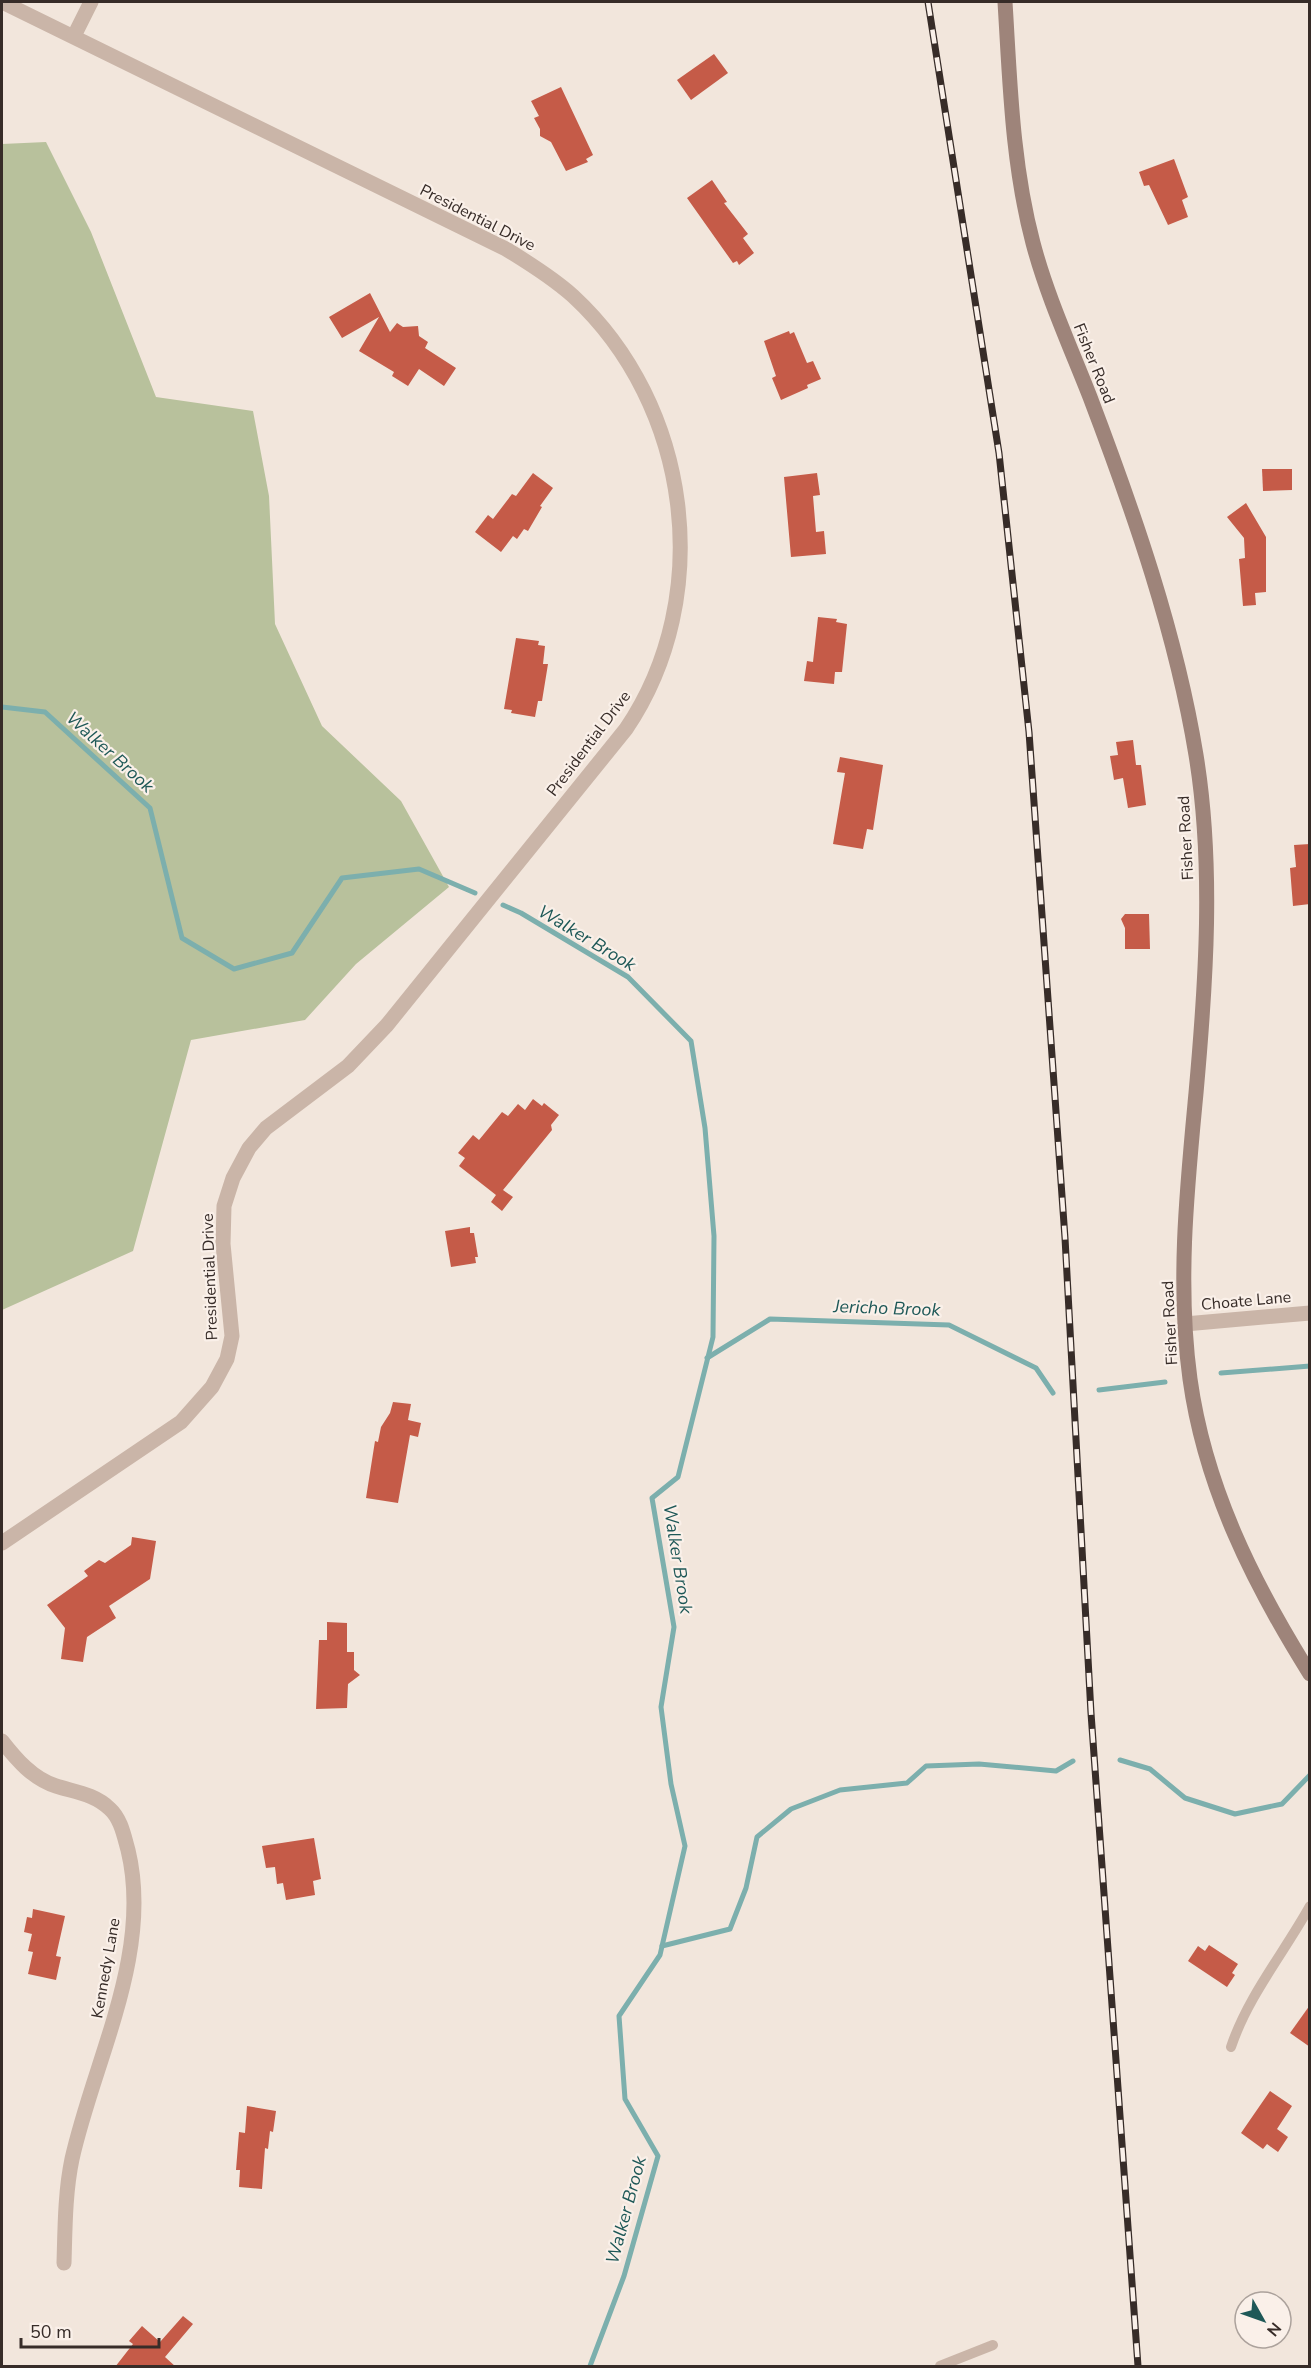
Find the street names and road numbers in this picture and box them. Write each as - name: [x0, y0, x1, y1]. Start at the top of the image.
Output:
- street label: Presidential Drive: [416, 179, 539, 257]
- street label: Fisher Road: [1068, 320, 1120, 407]
- street label: Presidential Drive: [542, 686, 636, 801]
- street label: Fisher Road: [1173, 795, 1199, 881]
- street label: Presidential Drive: [197, 1213, 223, 1341]
- street label: Fisher Road: [1157, 1280, 1183, 1366]
- street label: Choate Lane: [1200, 1286, 1292, 1316]
- street label: Kennedy Lane: [86, 1916, 126, 2020]

